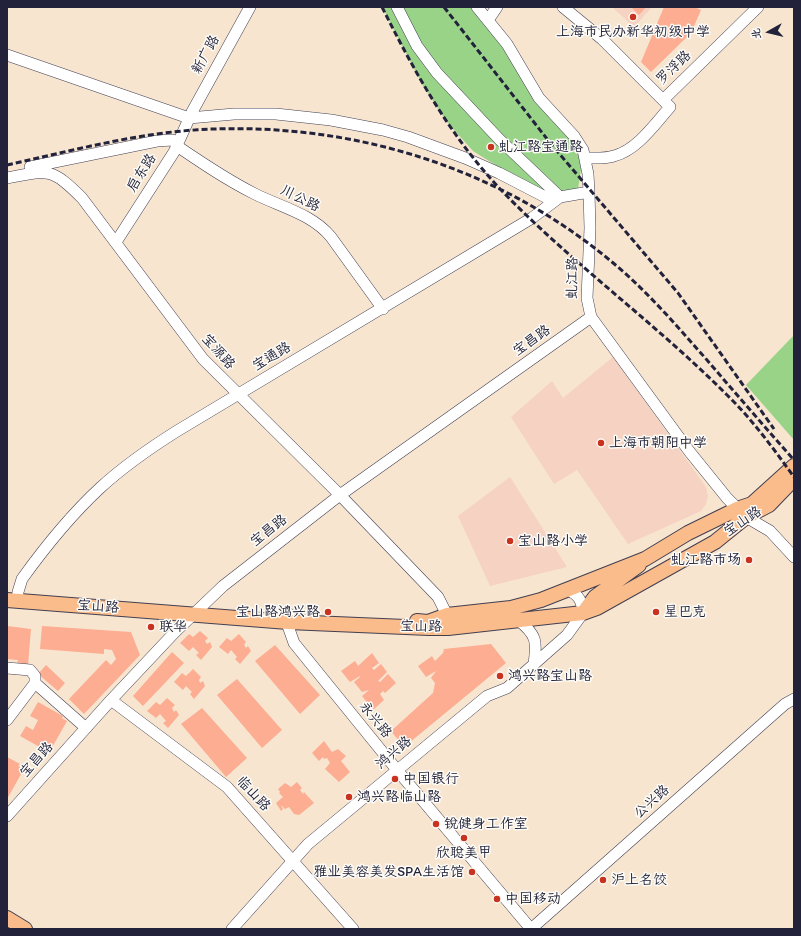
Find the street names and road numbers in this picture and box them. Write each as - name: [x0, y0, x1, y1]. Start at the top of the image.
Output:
- street label: 新广路: [188, 33, 224, 77]
- street label: 罗浮路: [653, 47, 695, 89]
- street label: 启东路: [124, 151, 160, 195]
- street label: 川公路: [277, 182, 323, 216]
- street label: 虬江路: [564, 257, 582, 299]
- street label: 宝昌路: [510, 322, 554, 360]
- street label: 宝源路: [198, 331, 238, 373]
- street label: 宝通路: [250, 339, 294, 375]
- street label: 宝山路: [721, 503, 765, 541]
- street label: 宝昌路: [247, 511, 291, 551]
- street label: 宝山路: [76, 597, 120, 617]
- street label: 宝山路: [400, 618, 442, 636]
- street label: 永兴路: [355, 698, 395, 742]
- street label: 鸿兴路: [373, 733, 415, 773]
- street label: 宝昌路: [17, 739, 57, 781]
- street label: 临山路: [233, 773, 273, 815]
- street label: 公兴路: [631, 782, 673, 822]

